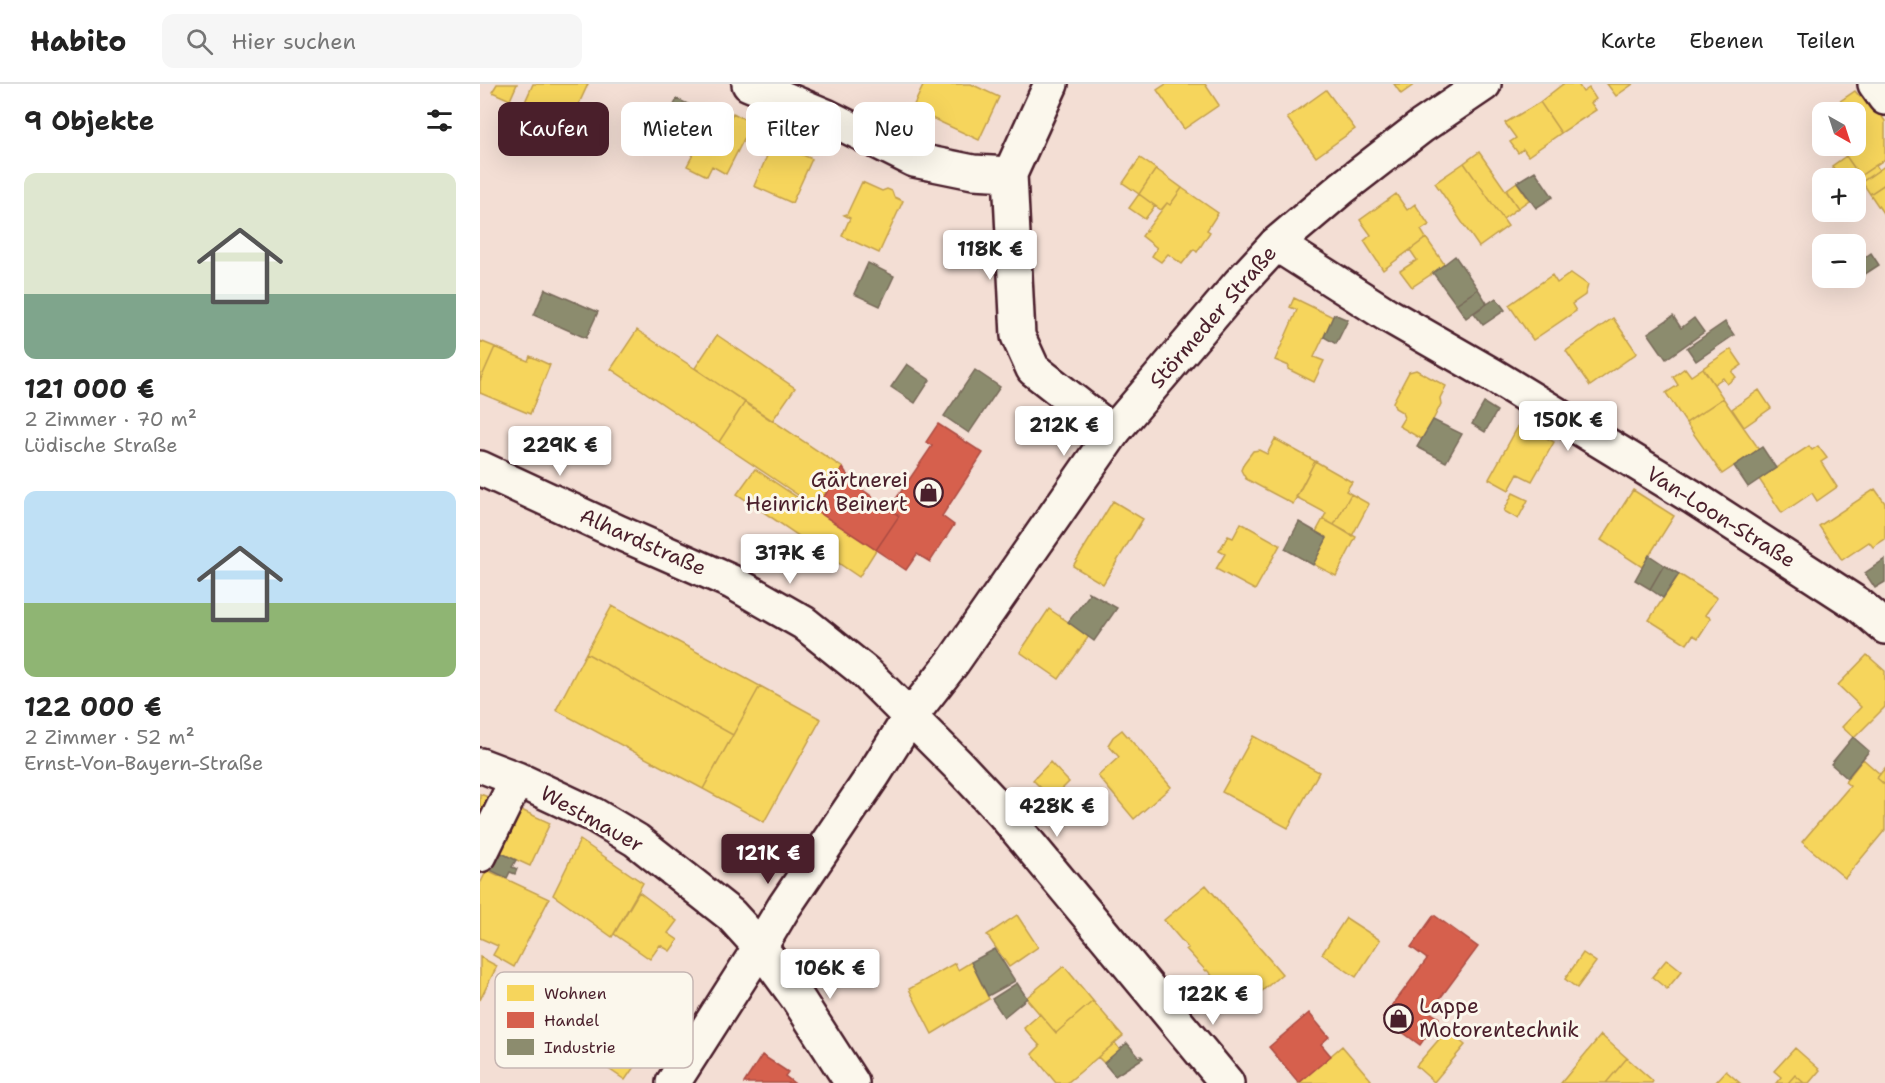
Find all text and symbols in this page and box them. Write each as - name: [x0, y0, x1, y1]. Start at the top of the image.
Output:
- search box: [162, 14, 582, 68]
- text: Habito: [30, 22, 126, 60]
- icon: search: [183, 25, 216, 58]
- text: Hier suchen: [231, 27, 356, 56]
- text: Karte: [1601, 27, 1656, 55]
- text: Ebenen: [1689, 27, 1764, 55]
- text: Teilen: [1797, 27, 1855, 55]
- chip: Kaufen: [498, 102, 609, 156]
- chip: Mieten: [621, 102, 734, 156]
- chip: Filter: [746, 102, 841, 156]
- chip: Neu: [853, 102, 935, 156]
- north arrow: [1812, 102, 1866, 156]
- map controls: [1812, 102, 1866, 288]
- text: 9 Objekte: [24, 103, 154, 138]
- icon: filters: [423, 104, 456, 137]
- button: +: [1812, 168, 1866, 222]
- icon: home: [186, 212, 294, 320]
- pin: 118K €: [941, 230, 1039, 281]
- button: −: [1812, 234, 1866, 288]
- text: 118K €: [957, 236, 1023, 262]
- street label: Störmeder Straße: [1143, 240, 1283, 394]
- text: 121 000 €: [24, 371, 154, 406]
- pin: 150K €: [1519, 401, 1617, 452]
- text: 2 Zimmer · 70 m²: [24, 406, 197, 432]
- pin: 212K €: [1015, 406, 1113, 457]
- text: 150K €: [1533, 407, 1603, 433]
- text: 212K €: [1029, 412, 1099, 438]
- pin: 229K €: [511, 426, 609, 477]
- text: Lüdische Straße: [24, 432, 178, 458]
- text: 229K €: [522, 432, 598, 458]
- street label: Van-Loon-Straße: [1641, 460, 1801, 574]
- place label: Gärtnerei Heinrich Beinert: [746, 466, 908, 518]
- shop icon: Gärtnerei Heinrich Beinert: [913, 476, 945, 508]
- street label: Alhardstraße: [575, 502, 711, 582]
- icon: home: [186, 530, 294, 638]
- pin: 317K €: [741, 534, 839, 585]
- text: 317K €: [755, 540, 825, 566]
- text: 122 000 €: [24, 689, 162, 724]
- text: 2 Zimmer · 52 m²: [24, 724, 195, 750]
- text: Ernst-Von-Bayern-Straße: [24, 750, 263, 776]
- street label: Westmauer: [535, 779, 649, 859]
- pin: 428K €: [1008, 787, 1106, 838]
- text: 428K €: [1019, 793, 1095, 819]
- pin: 121K €: [719, 834, 817, 885]
- text: 121K €: [735, 840, 801, 866]
- pin: 106K €: [781, 949, 879, 1000]
- text: 106K €: [795, 955, 865, 981]
- legend: [495, 972, 693, 1068]
- pin: 122K €: [1164, 975, 1262, 1026]
- text: 122K €: [1178, 981, 1248, 1007]
- text: Wohnen: [544, 983, 607, 1004]
- place label: Lappe Motorentechnik: [1419, 992, 1579, 1044]
- shop icon: Lappe Motorentechnik: [1382, 1002, 1414, 1034]
- text: Handel: [544, 1010, 599, 1031]
- text: Industrie: [544, 1037, 616, 1058]

